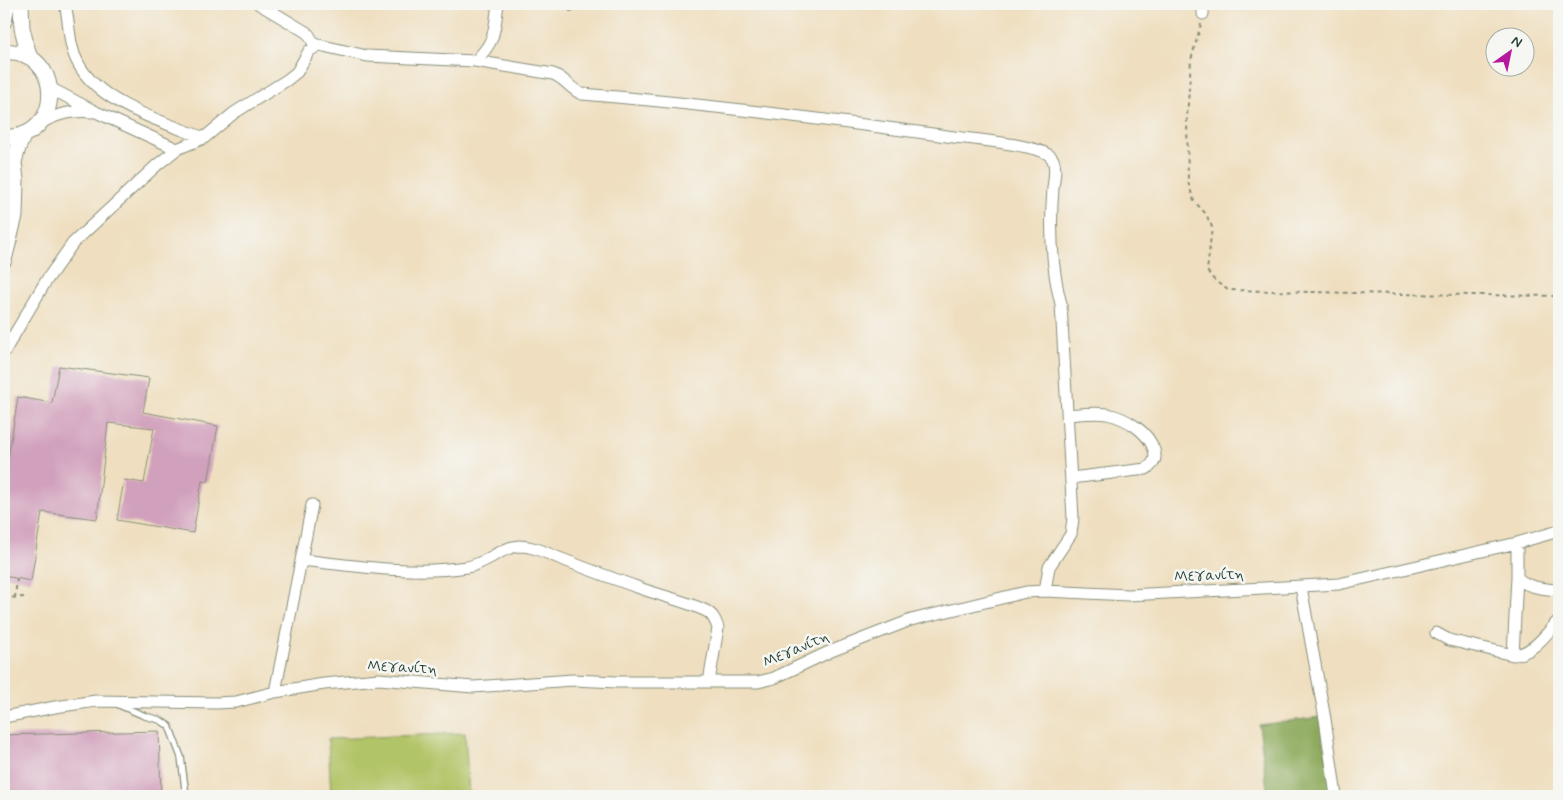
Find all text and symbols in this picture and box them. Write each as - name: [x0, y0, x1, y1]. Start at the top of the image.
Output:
- north arrow: [1486, 28, 1536, 78]
- text: N: [1508, 32, 1525, 52]
- street label: Μεγανίτη: [1174, 565, 1244, 587]
- street label: Μεγανίτη: [760, 627, 832, 673]
- street label: Μεγανίτη: [367, 656, 438, 680]

